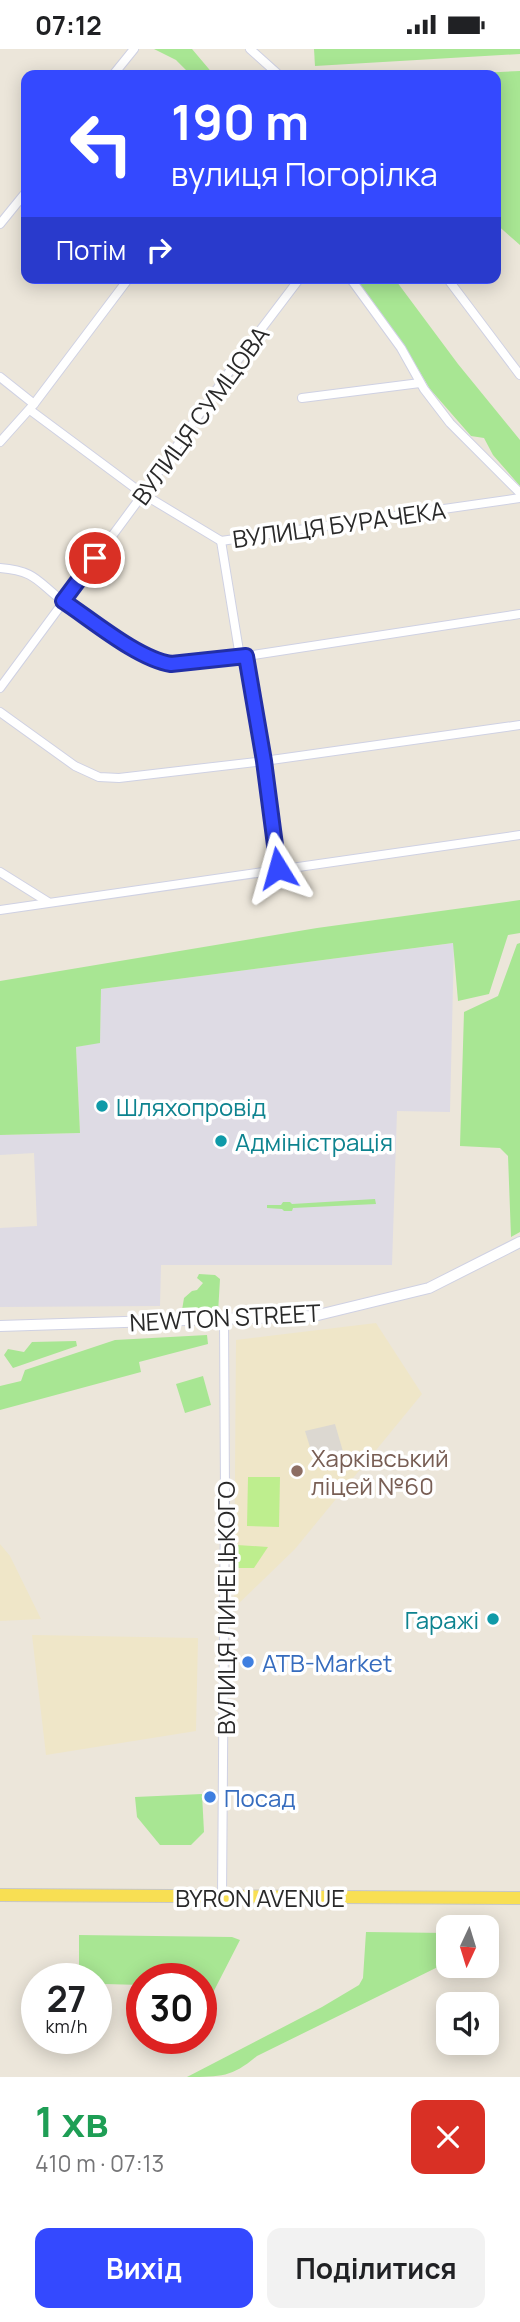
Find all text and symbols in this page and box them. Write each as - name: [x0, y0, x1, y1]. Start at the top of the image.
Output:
- text: 07:12: [35, 7, 102, 43]
- text: 190 m: [171, 88, 309, 155]
- icon: left: [56, 98, 147, 189]
- text: вулиця Погорілка: [171, 152, 438, 196]
- icon: right: [140, 231, 178, 269]
- text: Потім: [56, 232, 126, 268]
- street label: ВУЛИЦЯ СУМЦОВА: [124, 319, 276, 511]
- street label: ВУЛИЦЯ БУРАЧЕКА: [230, 493, 448, 555]
- pin: [65, 528, 125, 588]
- icon: arrive: [76, 539, 114, 577]
- position arrow: [241, 831, 315, 905]
- place label: Шляхопровід: [116, 1090, 266, 1123]
- marker: Шляхопровід: [94, 1098, 110, 1114]
- place label: Адміністрація: [235, 1125, 393, 1158]
- marker: Адміністрація: [213, 1133, 229, 1149]
- street label: NEWTON STREET: [129, 1295, 322, 1338]
- place label: Харківський ліцей №60: [311, 1441, 449, 1502]
- marker: Харківський ліцей №60: [289, 1463, 305, 1479]
- street label: ВУЛИЦЯ ЛИНЕЦЬКОГО: [209, 1481, 242, 1735]
- place label: Гаражі: [405, 1603, 479, 1636]
- marker: Гаражі: [485, 1611, 501, 1627]
- place label: ATB-Market: [262, 1646, 392, 1679]
- marker: ATB-Market: [240, 1654, 256, 1670]
- place label: Посад: [224, 1781, 296, 1814]
- marker: Посад: [202, 1789, 218, 1805]
- street label: BYRON AVENUE: [175, 1881, 345, 1914]
- north arrow: [436, 1915, 499, 1977]
- map controls: [436, 1915, 499, 2055]
- speed limit sign: 30: [126, 1963, 217, 2054]
- text: 27: [47, 1975, 86, 2023]
- button: sound: [436, 1992, 499, 2055]
- text: km/h: [46, 2014, 87, 2038]
- text: 1 хв: [35, 2092, 109, 2150]
- button: close: [411, 2100, 485, 2174]
- text: 410 m · 07:13: [35, 2147, 164, 2179]
- button: Вихід: [35, 2228, 253, 2308]
- button: Поділитися: [267, 2228, 485, 2308]

